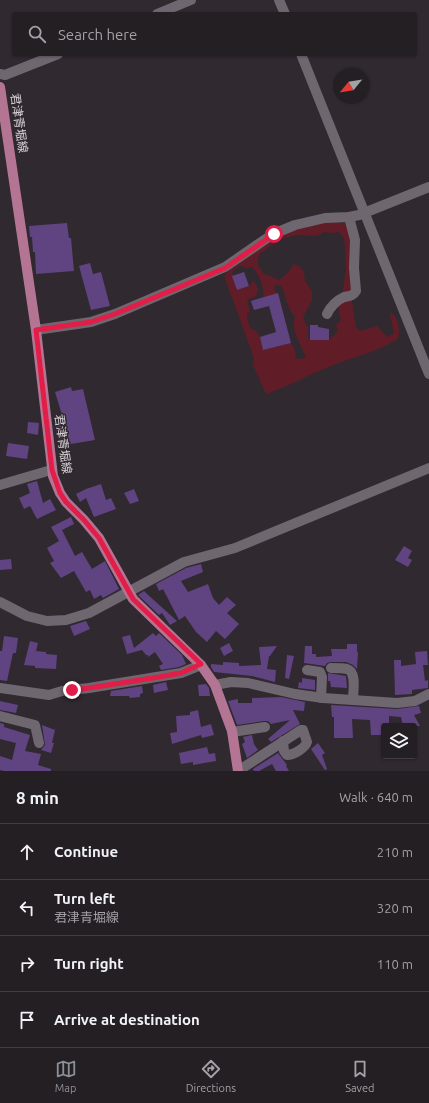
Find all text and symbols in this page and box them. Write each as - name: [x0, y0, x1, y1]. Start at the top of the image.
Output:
- search box: [12, 12, 417, 56]
- icon: search: [26, 23, 48, 45]
- text: Search here: [58, 26, 137, 43]
- north arrow: [333, 68, 369, 104]
- street label: 君津青堀線: [9, 92, 30, 154]
- route start: [265, 225, 283, 243]
- street label: 君津青堀線: [53, 413, 74, 475]
- route end: [63, 681, 81, 699]
- map controls: [381, 723, 417, 759]
- button: layers: [381, 723, 417, 759]
- text: 8 min: [16, 788, 59, 807]
- text: Walk · 640 m: [339, 790, 413, 804]
- icon: ahead: [16, 841, 38, 863]
- text: Continue: [54, 843, 118, 860]
- text: 210 m: [377, 845, 413, 859]
- text: Turn left: [54, 890, 115, 907]
- icon: left: [16, 897, 38, 919]
- text: 320 m: [377, 901, 413, 915]
- text: 君津青堀線: [54, 910, 119, 924]
- icon: right: [16, 953, 38, 975]
- text: Turn right: [54, 955, 124, 972]
- text: 110 m: [377, 957, 413, 971]
- icon: arrive: [16, 1009, 38, 1031]
- text: Arrive at destination: [54, 1011, 200, 1028]
- tab: Map: [55, 1058, 77, 1094]
- tab: Directions: [186, 1058, 236, 1094]
- tab: Saved: [345, 1058, 374, 1094]

